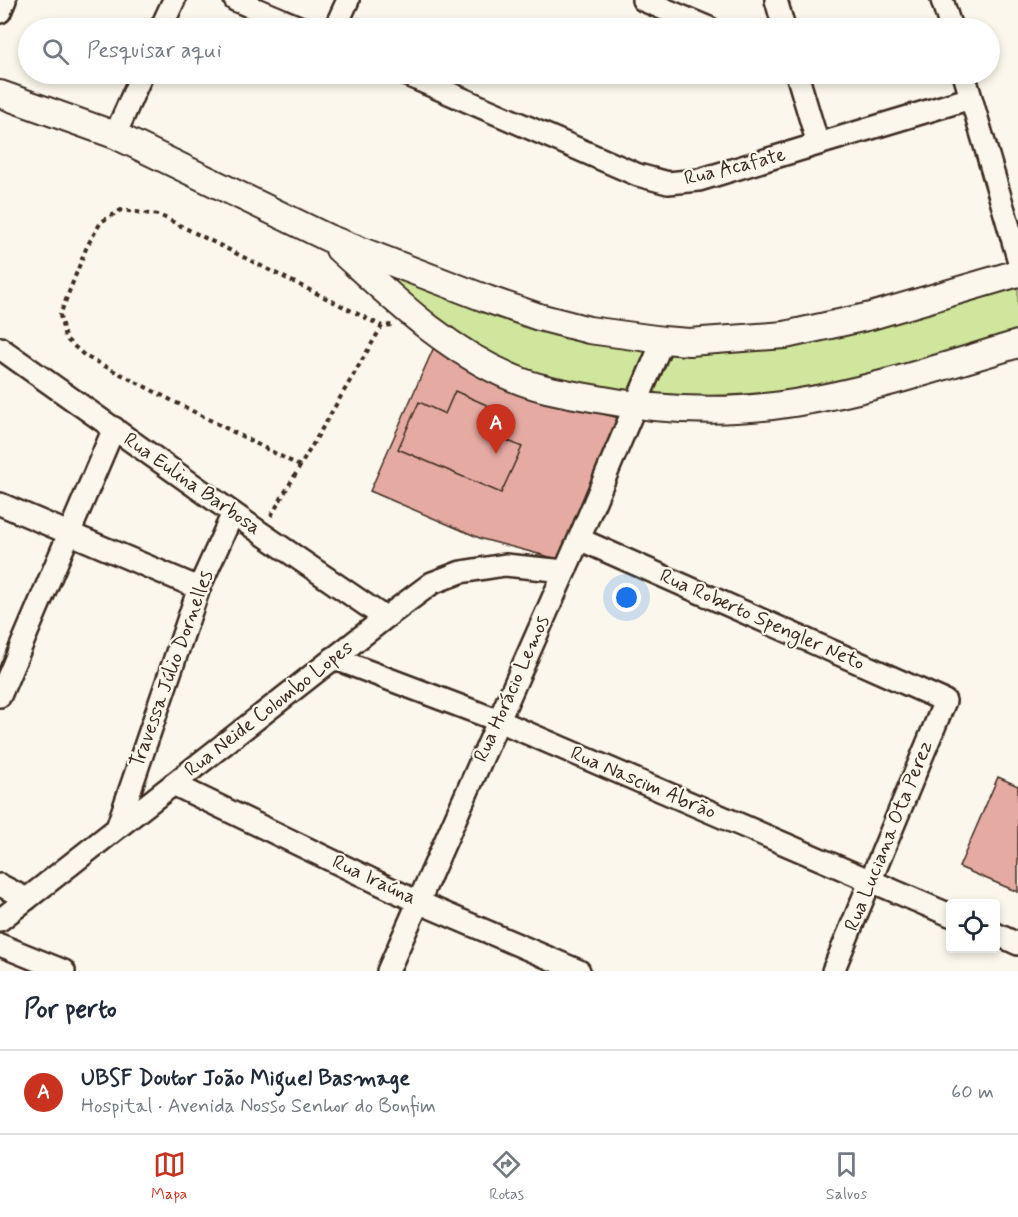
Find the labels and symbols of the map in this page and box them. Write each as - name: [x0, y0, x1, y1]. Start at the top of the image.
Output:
- street label: Rua Acafate: [682, 141, 788, 193]
- pin: A: [476, 404, 516, 454]
- street label: Rua Eulina Barbosa: [118, 426, 266, 542]
- street label: Rua Roberto Spengler Neto: [655, 563, 869, 678]
- street label: Travessa Júlio Dornelles: [124, 567, 220, 771]
- your location: [612, 583, 641, 612]
- street label: Rua Horácio Lemos: [468, 611, 556, 767]
- street label: Rua Neide Colombo Lopes: [179, 635, 359, 783]
- street label: Rua Luciana Ota Perez: [838, 737, 940, 935]
- street label: Rua Nascim Abrão: [566, 740, 720, 826]
- street label: Rua Iraúna: [328, 849, 420, 911]

